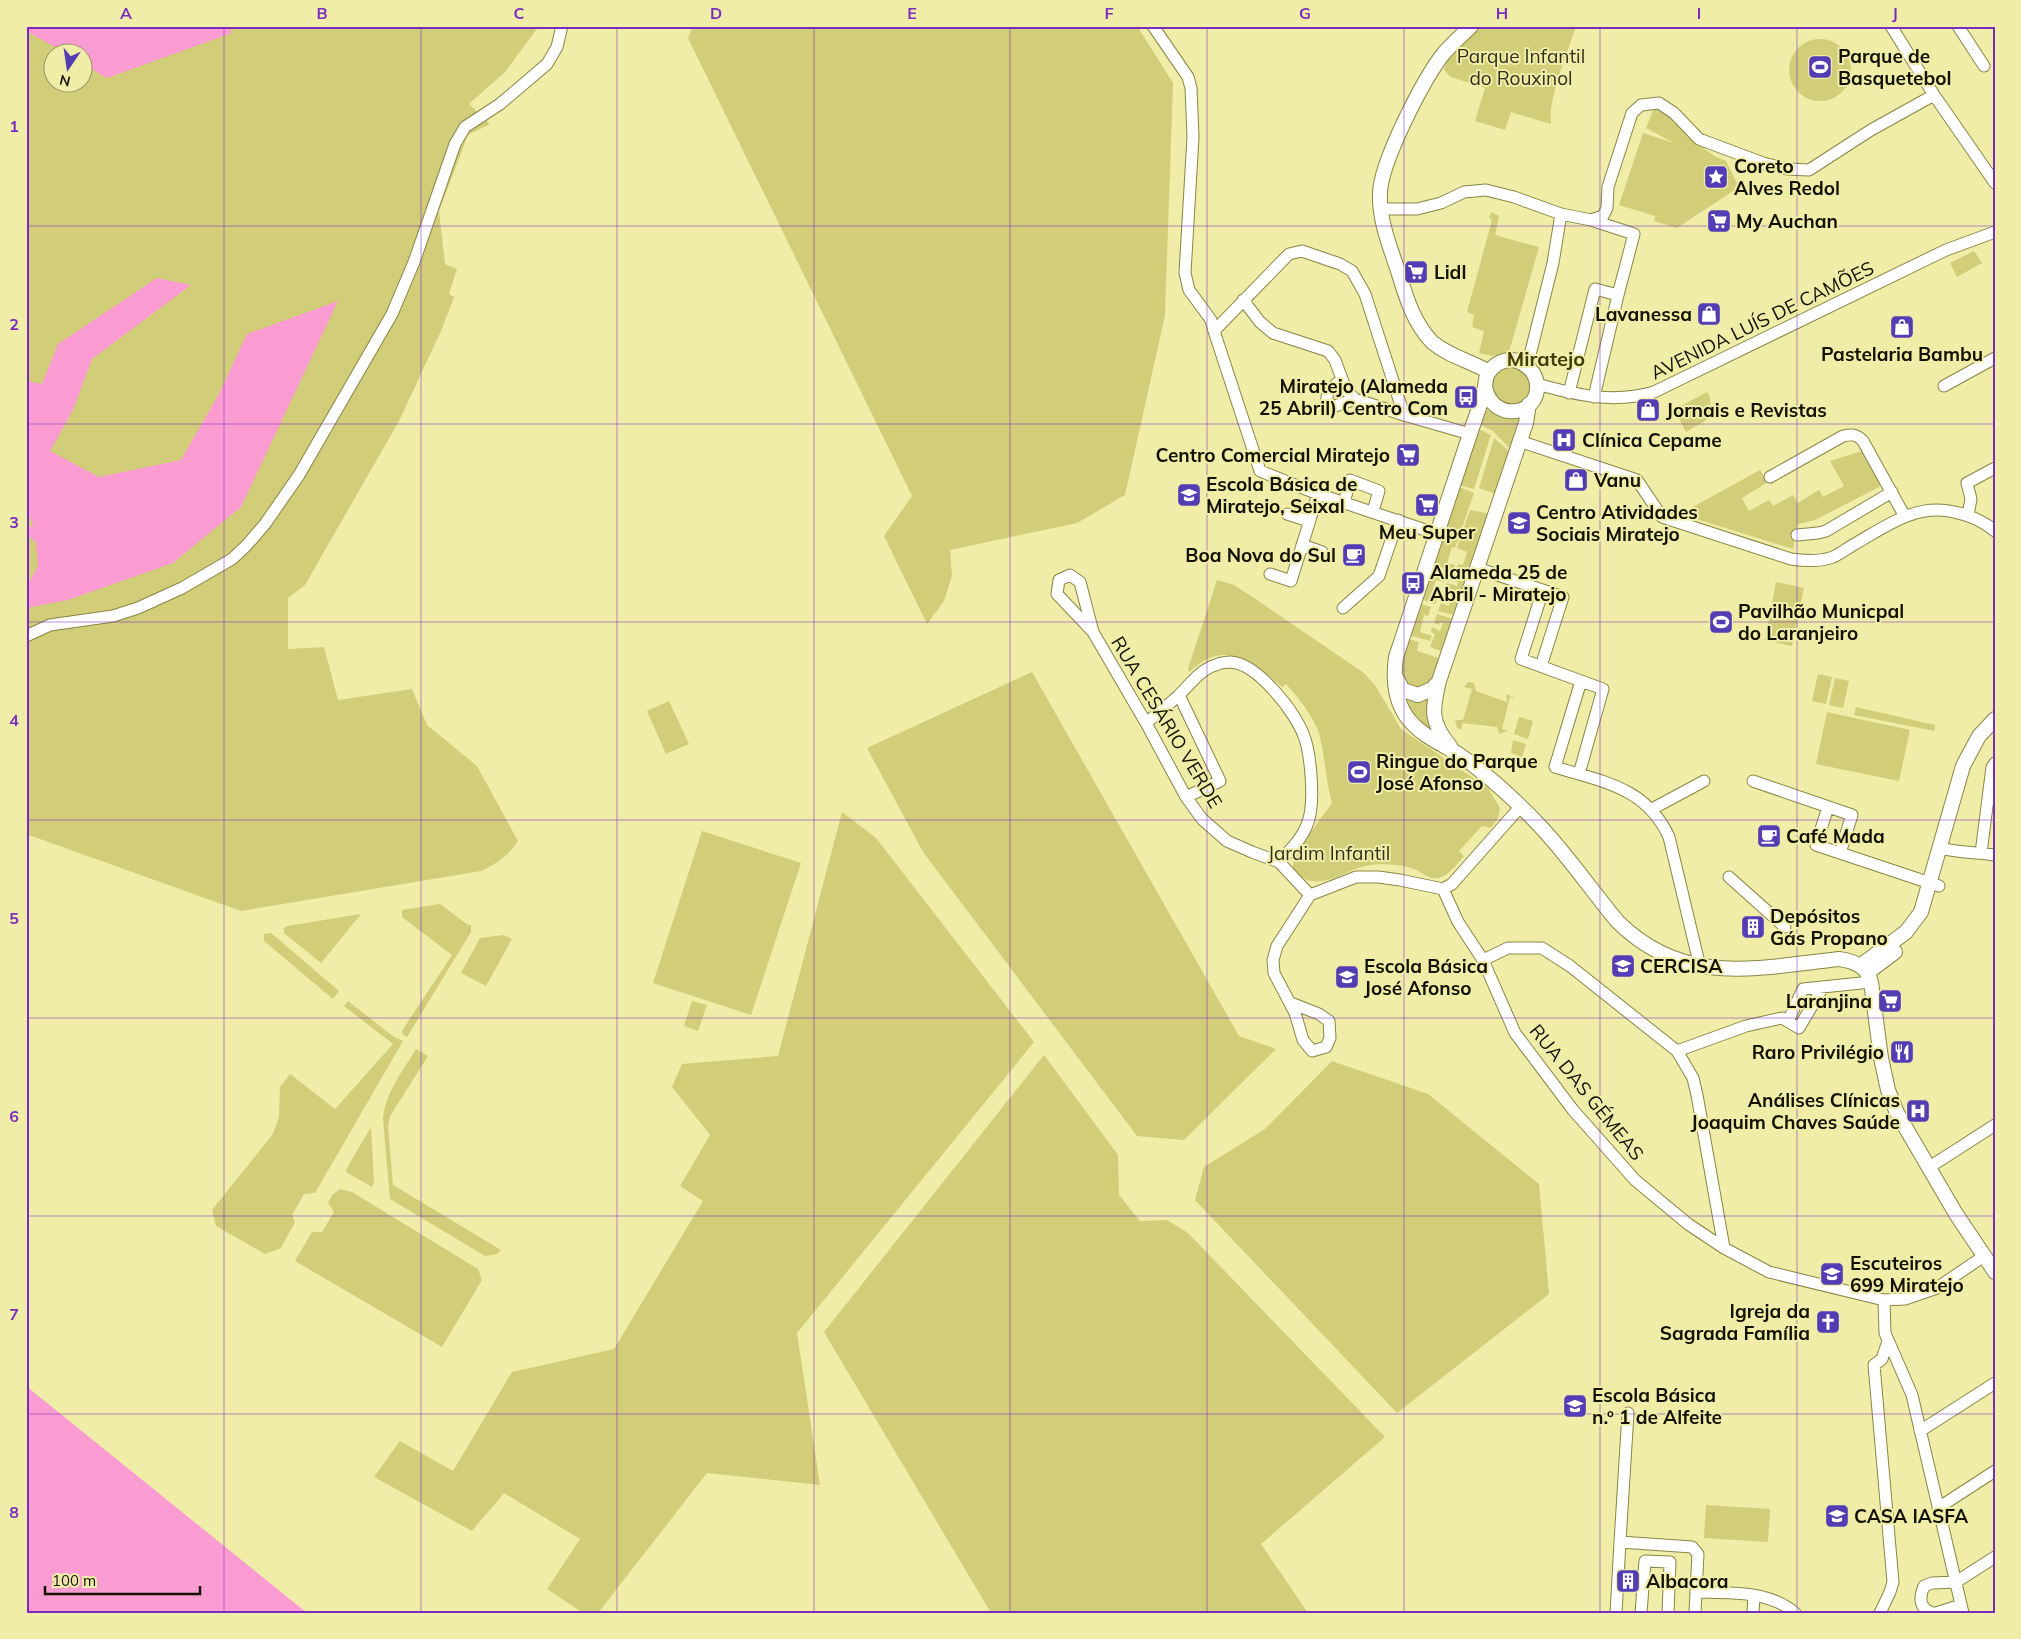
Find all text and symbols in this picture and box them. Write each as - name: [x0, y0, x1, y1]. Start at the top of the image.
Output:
- text: A: [120, 3, 132, 23]
- text: B: [316, 3, 328, 23]
- text: C: [514, 3, 525, 23]
- text: D: [710, 3, 722, 23]
- text: E: [907, 3, 917, 23]
- text: F: [1104, 3, 1114, 23]
- text: G: [1299, 3, 1311, 23]
- text: H: [1496, 3, 1508, 23]
- text: I: [1697, 3, 1701, 23]
- text: J: [1892, 3, 1898, 23]
- north arrow: [42, 42, 92, 92]
- park label: Parque Infantil do Rouxinol: [1457, 44, 1585, 90]
- place label: Parque de Basquetebol: [1838, 44, 1951, 90]
- sports icon: Parque de Basquetebol: [1807, 54, 1833, 80]
- text: N: [58, 71, 72, 91]
- text: 1: [9, 116, 19, 136]
- place label: Coreto Alves Redol: [1734, 154, 1840, 200]
- place icon: Coreto Alves Redol: [1703, 164, 1729, 190]
- supermarket icon: My Auchan: [1706, 208, 1732, 234]
- place label: My Auchan: [1736, 209, 1838, 233]
- street label: AVENIDA LUÍS DE CAMÕES: [1646, 255, 1878, 385]
- supermarket icon: Lidl: [1403, 259, 1429, 285]
- place label: Lidl: [1434, 260, 1466, 284]
- shop icon: Lavanessa: [1696, 301, 1722, 327]
- place label: Lavanessa: [1595, 302, 1692, 326]
- text: 2: [9, 314, 19, 334]
- shop icon: Pastelaria Bambu: [1889, 314, 1915, 340]
- place label: Pastelaria Bambu: [1821, 342, 1983, 366]
- district label: Miratejo: [1507, 346, 1585, 371]
- place label: Miratejo (Alameda 25 Abril) Centro Com: [1259, 374, 1448, 420]
- bus stop icon: Miratejo (Alameda 25 Abril) Centro Com: [1453, 384, 1479, 410]
- shop icon: Jornais e Revistas: [1635, 397, 1661, 423]
- place label: Jornais e Revistas: [1666, 398, 1827, 422]
- hospital icon: Clínica Cepame: [1551, 427, 1577, 453]
- place label: Clínica Cepame: [1582, 428, 1722, 452]
- supermarket icon: Centro Comercial Miratejo: [1395, 442, 1421, 468]
- place label: Centro Comercial Miratejo: [1156, 443, 1390, 467]
- shop icon: Vanu: [1563, 467, 1589, 493]
- place label: Vanu: [1593, 468, 1641, 492]
- place label: Escola Básica de Miratejo, Seixal: [1206, 472, 1357, 518]
- school or university icon: Escola Básica de Miratejo, Seixal: [1176, 482, 1202, 508]
- supermarket icon: Meu Super: [1414, 492, 1440, 518]
- place label: Centro Atividades Sociais Miratejo: [1536, 500, 1698, 546]
- school or university icon: Centro Atividades Sociais Miratejo: [1506, 510, 1532, 536]
- text: 3: [9, 512, 19, 532]
- place label: Meu Super: [1379, 520, 1476, 544]
- cafe icon: Boa Nova do Sul: [1341, 542, 1367, 568]
- place label: Boa Nova do Sul: [1185, 543, 1336, 567]
- place label: Alameda 25 de Abril - Miratejo: [1430, 560, 1567, 606]
- bus stop icon: Alameda 25 de Abril - Miratejo: [1400, 570, 1426, 596]
- place label: Pavilhão Municpal do Laranjeiro: [1738, 599, 1904, 645]
- sports icon: Pavilhão Municpal do Laranjeiro: [1708, 609, 1734, 635]
- street label: RUA CESÁRIO VERDE: [1106, 632, 1228, 812]
- text: 4: [9, 710, 19, 730]
- place label: Ringue do Parque José Afonso: [1376, 749, 1538, 795]
- sports icon: Ringue do Parque José Afonso: [1346, 759, 1372, 785]
- cafe icon: Café Mada: [1756, 823, 1782, 849]
- place label: Café Mada: [1786, 824, 1885, 848]
- park label: Jardim Infantil: [1268, 841, 1390, 865]
- place label: Depósitos Gás Propano: [1770, 904, 1888, 950]
- text: 5: [9, 908, 19, 928]
- building icon: Depósitos Gás Propano: [1740, 914, 1766, 940]
- school or university icon: CERCISA: [1610, 953, 1636, 979]
- place label: Escola Básica José Afonso: [1364, 954, 1488, 1000]
- place label: CERCISA: [1640, 954, 1723, 978]
- school or university icon: Escola Básica José Afonso: [1334, 964, 1360, 990]
- supermarket icon: Laranjina: [1877, 988, 1903, 1014]
- place label: Laranjina: [1786, 989, 1872, 1013]
- street label: RUA DAS GÉMEAS: [1525, 1019, 1649, 1165]
- restaurant icon: Raro Privilégio: [1889, 1039, 1915, 1065]
- place label: Raro Privilégio: [1752, 1040, 1884, 1064]
- place label: Análises Clínicas Joaquim Chaves Saúde: [1691, 1088, 1900, 1134]
- hospital icon: Análises Clínicas Joaquim Chaves Saúde: [1905, 1098, 1931, 1124]
- text: 6: [9, 1106, 19, 1126]
- place label: Escuteiros 699 Miratejo: [1850, 1251, 1964, 1297]
- school or university icon: Escuteiros 699 Miratejo: [1819, 1261, 1845, 1287]
- place label: Igreja da Sagrada Família: [1660, 1299, 1810, 1345]
- text: 7: [9, 1304, 19, 1324]
- church icon: Igreja da Sagrada Família: [1815, 1309, 1841, 1335]
- place label: Escola Básica n.º 1 de Alfeite: [1592, 1383, 1722, 1429]
- school or university icon: Escola Básica n.º 1 de Alfeite: [1562, 1393, 1588, 1419]
- text: 8: [9, 1502, 19, 1522]
- school or university icon: CASA IASFA: [1824, 1503, 1850, 1529]
- place label: CASA IASFA: [1854, 1504, 1969, 1528]
- scale bar: [45, 1564, 200, 1596]
- building icon: Albacora: [1615, 1568, 1641, 1594]
- place label: Albacora: [1646, 1569, 1729, 1593]
- text: 100 m: [52, 1571, 96, 1590]

